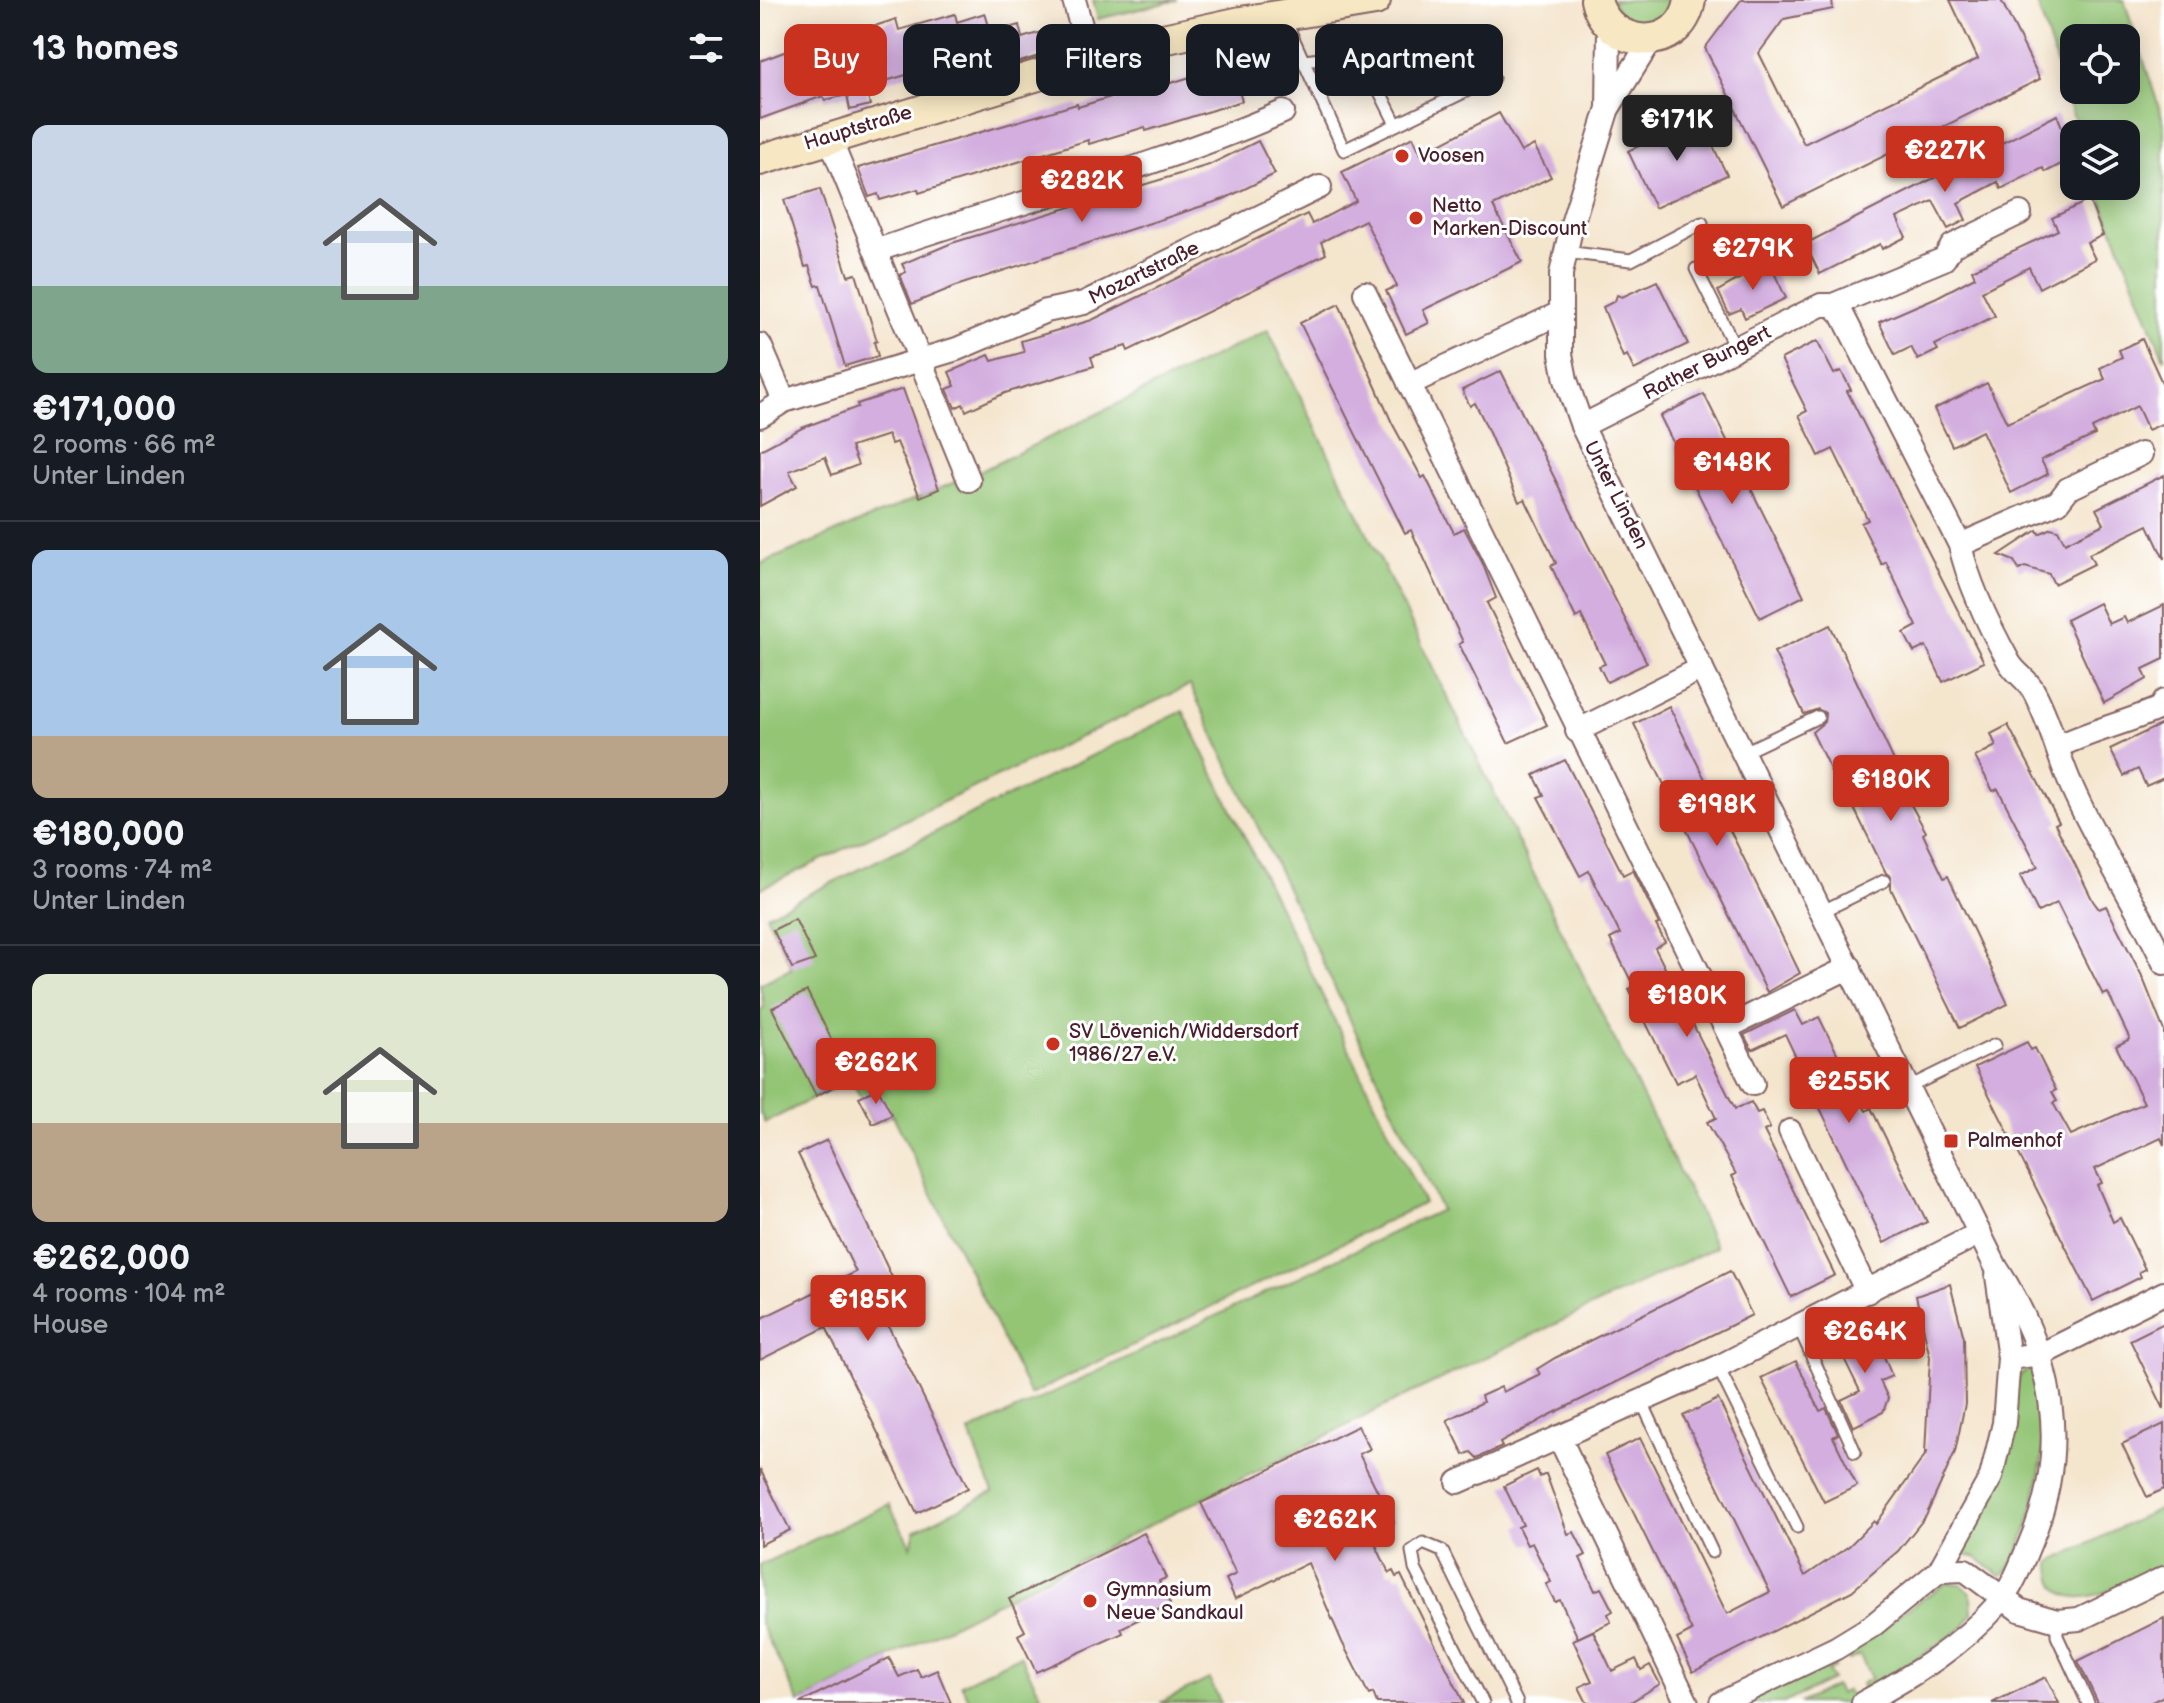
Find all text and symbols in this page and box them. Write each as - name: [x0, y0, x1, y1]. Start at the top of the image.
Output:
- chip: Buy: [784, 24, 887, 96]
- chip: Rent: [903, 24, 1020, 96]
- chip: Filters: [1036, 24, 1170, 96]
- chip: New: [1186, 24, 1299, 96]
- chip: Apartment: [1315, 24, 1503, 96]
- map controls: [2060, 24, 2140, 200]
- button: locate: [2060, 24, 2140, 104]
- icon: filters: [684, 26, 728, 70]
- text: 13 homes: [32, 28, 179, 69]
- pin: €171K: [1621, 95, 1733, 163]
- street label: Hauptstraße: [801, 100, 915, 156]
- text: €171K: [1640, 105, 1714, 136]
- button: layers: [2060, 120, 2140, 200]
- pin: €227K: [1889, 126, 2001, 194]
- text: €227K: [1904, 136, 1986, 167]
- place label: Voosen: [1418, 144, 1485, 168]
- marker: Voosen: [1393, 147, 1411, 165]
- pin: €282K: [1026, 156, 1138, 224]
- text: €282K: [1040, 166, 1124, 197]
- icon: home: [308, 177, 452, 321]
- place label: Netto Marken-Discount: [1432, 194, 1587, 241]
- marker: Netto Marken-Discount: [1407, 209, 1425, 227]
- pin: €279K: [1697, 224, 1809, 292]
- text: €279K: [1712, 234, 1794, 265]
- street label: Mozartstraße: [1085, 236, 1203, 310]
- street label: Rather Bungert: [1639, 320, 1775, 406]
- text: €171,000: [32, 389, 176, 430]
- text: 2 rooms · 66 m²: [32, 430, 216, 461]
- street label: Unter Linden: [1579, 437, 1653, 553]
- pin: €148K: [1676, 438, 1788, 506]
- text: €148K: [1692, 448, 1772, 479]
- text: Unter Linden: [32, 461, 185, 492]
- icon: home: [308, 602, 452, 746]
- pin: €180K: [1835, 755, 1947, 823]
- text: €180K: [1851, 765, 1931, 796]
- pin: €198K: [1661, 780, 1773, 848]
- text: €198K: [1677, 790, 1757, 821]
- text: €180,000: [32, 814, 185, 855]
- text: 3 rooms · 74 m²: [32, 855, 212, 886]
- text: Unter Linden: [32, 886, 185, 917]
- pin: €180K: [1631, 971, 1743, 1039]
- text: €180K: [1647, 981, 1727, 1012]
- place label: SV Lövenich/Widdersdorf 1986/27 e.V.: [1069, 1020, 1299, 1067]
- icon: home: [308, 1026, 452, 1170]
- marker: SV Lövenich/Widdersdorf 1986/27 e.V.: [1044, 1035, 1062, 1053]
- pin: €262K: [820, 1038, 932, 1106]
- text: €262K: [834, 1048, 918, 1079]
- pin: €255K: [1793, 1057, 1905, 1125]
- text: €255K: [1808, 1067, 1890, 1098]
- place label: Palmenhof: [1967, 1129, 2063, 1153]
- marker: Palmenhof: [1942, 1132, 1960, 1150]
- text: €262,000: [32, 1238, 190, 1279]
- pin: €185K: [812, 1275, 924, 1343]
- text: 4 rooms · 104 m²: [32, 1279, 226, 1310]
- text: €185K: [829, 1285, 907, 1316]
- pin: €264K: [1809, 1307, 1921, 1375]
- text: House: [32, 1310, 108, 1341]
- text: €264K: [1823, 1317, 1907, 1348]
- pin: €262K: [1279, 1495, 1391, 1563]
- text: €262K: [1293, 1505, 1377, 1536]
- place label: Gymnasium Neue Sandkaul: [1106, 1578, 1243, 1625]
- marker: Gymnasium Neue Sandkaul: [1081, 1592, 1099, 1610]

